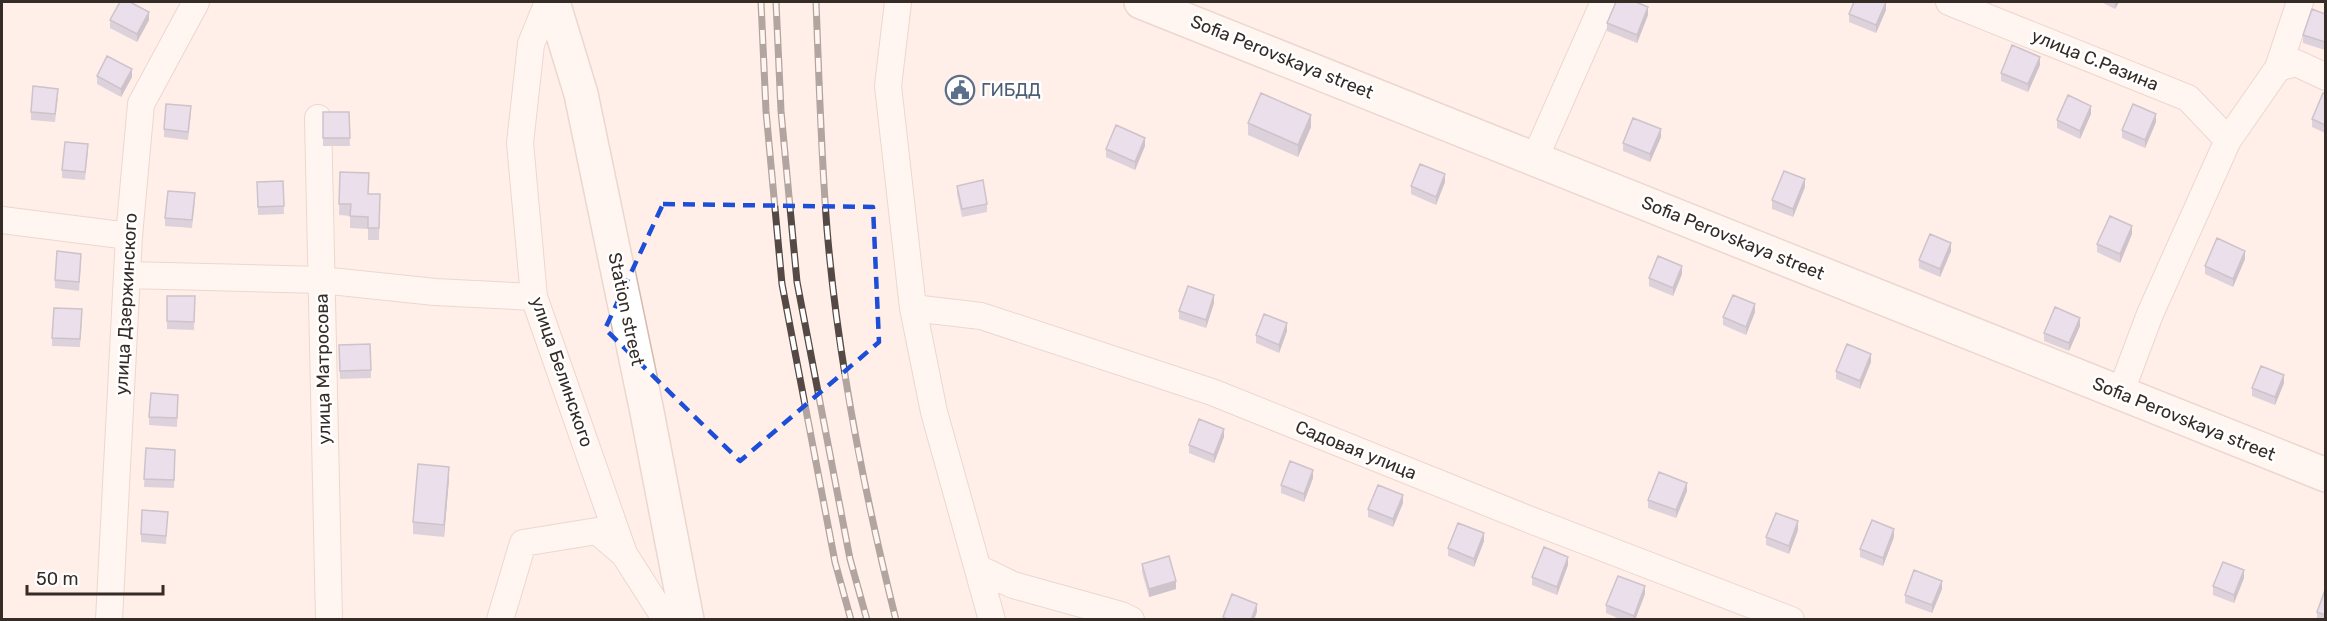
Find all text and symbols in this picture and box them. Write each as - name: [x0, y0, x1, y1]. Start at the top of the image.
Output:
- street label: Sofia Perovskaya street: [1187, 10, 1377, 104]
- street label: улица С.Разина: [2028, 24, 2162, 96]
- public building icon: ГИБДД: [944, 74, 976, 106]
- place label: ГИБДД: [981, 79, 1041, 101]
- street label: Sofia Perovskaya street: [1638, 191, 1828, 285]
- street label: улица Дзержинского: [110, 212, 142, 396]
- street label: Station street: [603, 250, 649, 368]
- street label: улица Матросова: [311, 293, 335, 445]
- street label: улица Белинского: [526, 294, 598, 450]
- street label: Sofia Perovskaya street: [2089, 372, 2279, 466]
- street label: Садовая улица: [1292, 416, 1420, 484]
- scale bar: [27, 558, 164, 596]
- text: 50 m: [36, 568, 79, 590]

